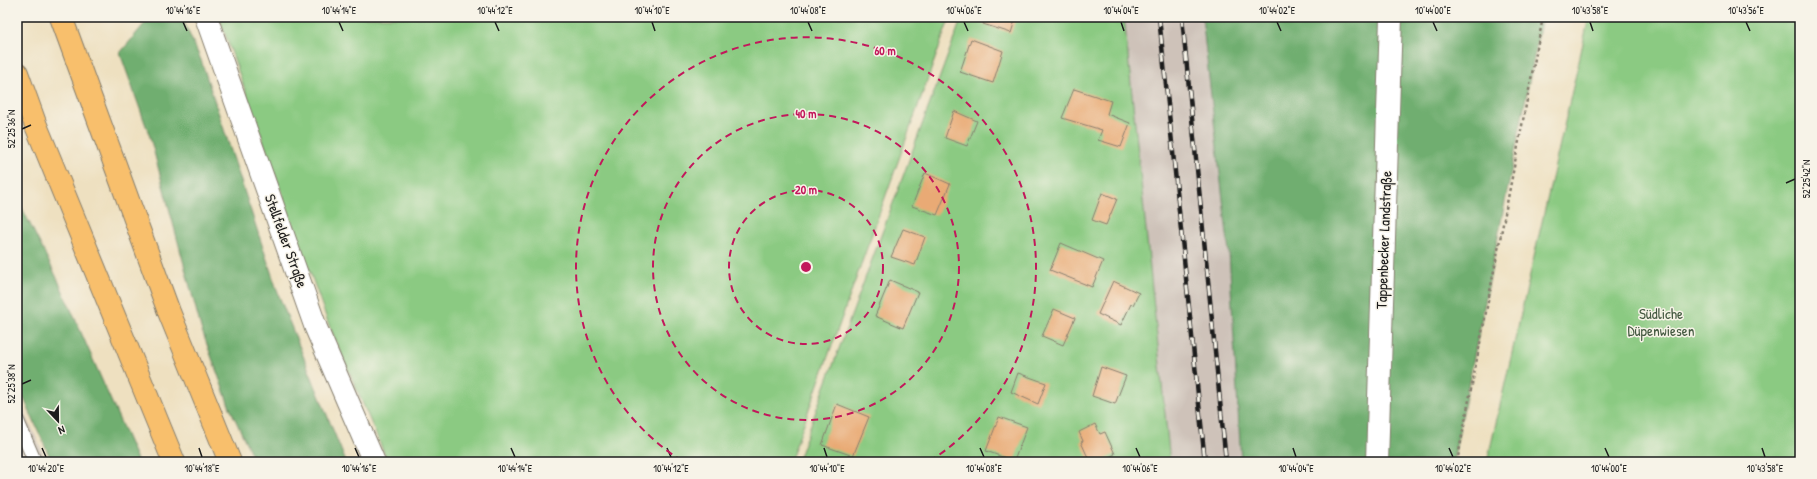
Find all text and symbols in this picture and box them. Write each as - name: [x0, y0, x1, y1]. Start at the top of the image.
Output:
- text: 10°44'16"E: [166, 4, 201, 17]
- text: 10°44'14"E: [322, 4, 357, 17]
- text: 10°44'12"E: [477, 4, 513, 17]
- text: 10°44'10"E: [634, 4, 670, 17]
- text: 10°44'08"E: [790, 4, 826, 17]
- text: 10°44'06"E: [946, 4, 982, 17]
- text: 10°44'04"E: [1103, 4, 1139, 17]
- text: 10°44'02"E: [1259, 4, 1296, 17]
- text: 10°44'00"E: [1415, 4, 1452, 17]
- text: 10°43'58"E: [1572, 4, 1609, 17]
- text: 10°43'56"E: [1728, 4, 1765, 17]
- text: 60 m: [874, 42, 896, 59]
- text: 40 m: [796, 105, 816, 122]
- text: 52°25'36"N: [5, 110, 18, 148]
- text: 52°25'42"N: [1800, 160, 1813, 198]
- street label: Tappenbecker Landstraße: [1371, 170, 1396, 310]
- text: 20 m: [795, 181, 817, 198]
- street label: Stellfelder Straße: [260, 191, 313, 291]
- centre of rings: [799, 260, 813, 274]
- park label: Südliche Düpenwiesen: [1627, 303, 1695, 341]
- text: 52°25'38"N: [5, 365, 18, 403]
- north arrow: [38, 401, 78, 441]
- text: N: [56, 423, 67, 438]
- text: 10°44'20"E: [28, 462, 65, 475]
- text: 10°44'18"E: [185, 462, 220, 475]
- text: 10°44'16"E: [342, 462, 377, 475]
- text: 10°44'14"E: [498, 462, 533, 475]
- text: 10°44'12"E: [653, 462, 689, 475]
- text: 10°44'10"E: [809, 462, 845, 475]
- text: 10°44'08"E: [966, 462, 1002, 475]
- text: 10°44'06"E: [1122, 462, 1158, 475]
- text: 10°44'04"E: [1278, 462, 1314, 475]
- text: 10°44'02"E: [1435, 462, 1472, 475]
- text: 10°44'00"E: [1591, 462, 1628, 475]
- text: 10°43'58"E: [1747, 462, 1784, 475]

